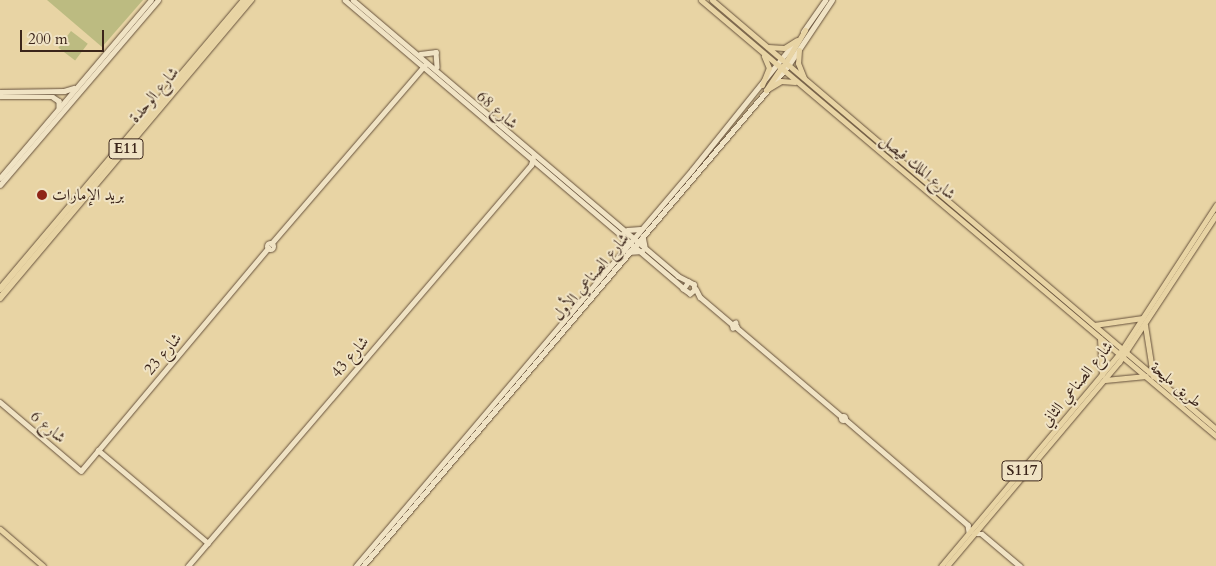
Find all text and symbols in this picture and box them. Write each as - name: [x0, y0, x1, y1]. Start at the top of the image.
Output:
- scale bar: [22, 20, 106, 52]
- text: 200 m: [28, 29, 68, 49]
- street label: شارع الوحدة: [125, 63, 183, 127]
- street label: شارع 68: [472, 87, 522, 133]
- street label: شارع الملك فيصل: [877, 130, 959, 204]
- road number: E11: [108, 136, 144, 162]
- place label: بريد الإمارات: [52, 185, 124, 205]
- marker: بريد الإمارات: [36, 189, 48, 201]
- street label: شارع الصناعي الأول: [549, 229, 633, 325]
- street label: شارع 23: [140, 329, 186, 379]
- street label: شارع 43: [327, 332, 373, 382]
- street label: شارع الصناعي الثاني: [1037, 337, 1117, 431]
- street label: طريق مليحة: [1146, 358, 1206, 412]
- street label: شارع 6: [26, 407, 70, 447]
- road number: S117: [1001, 458, 1043, 484]

